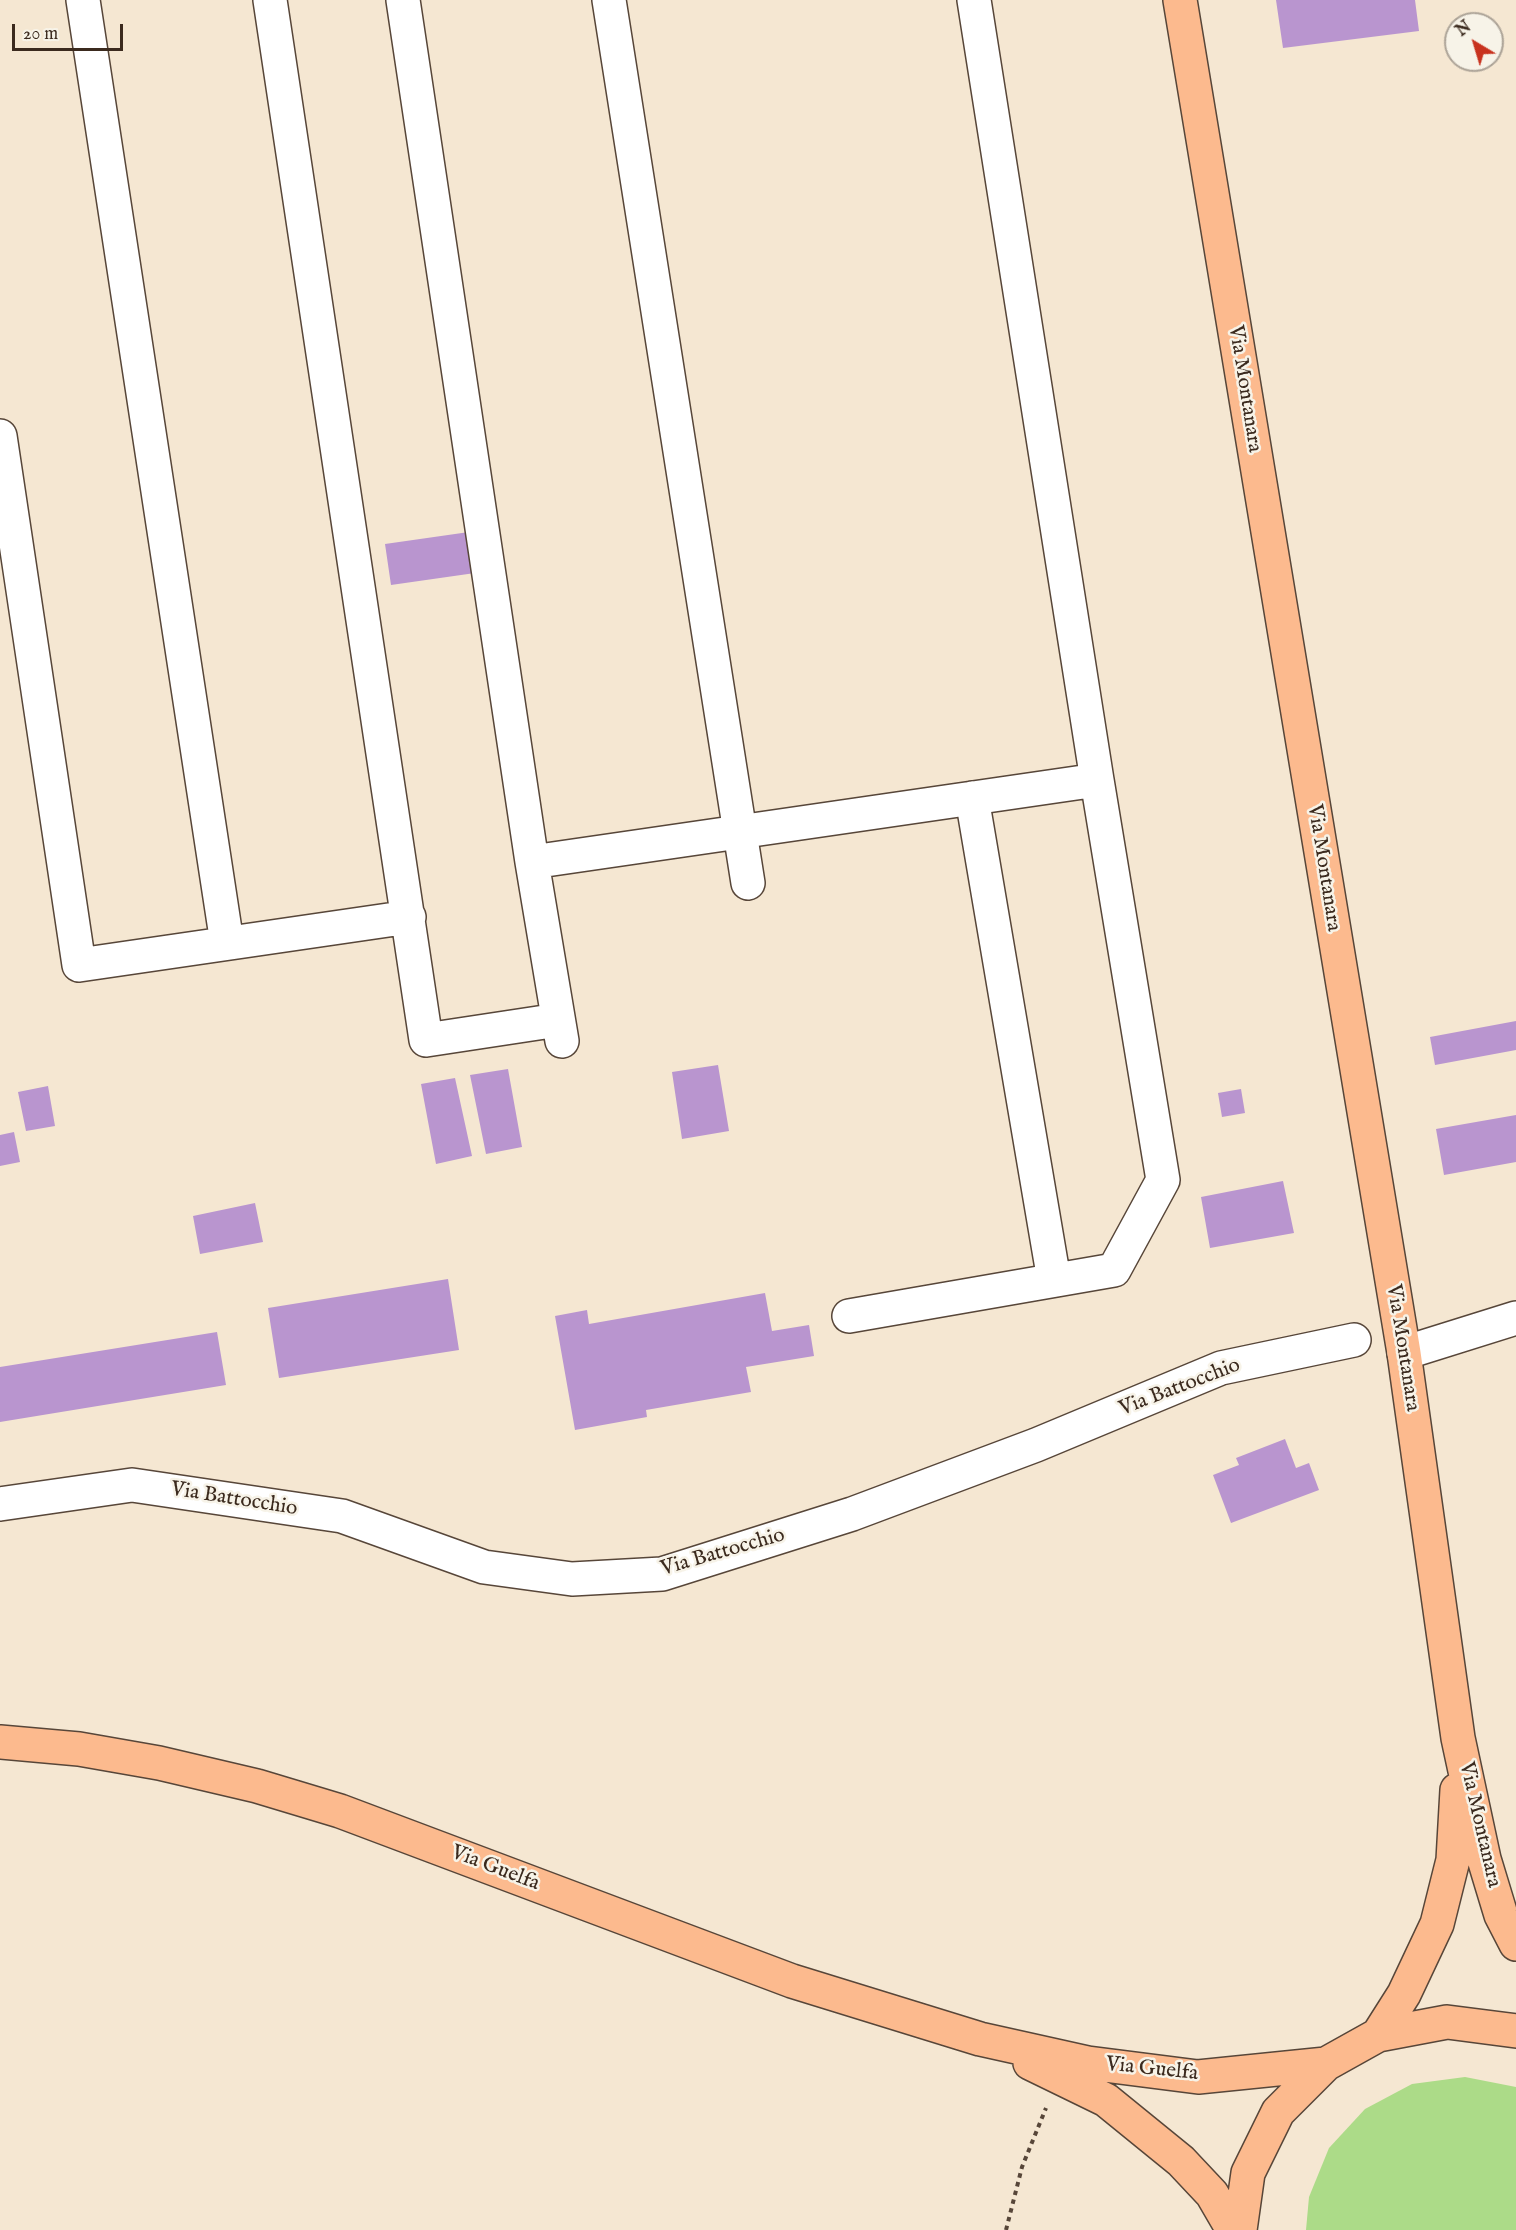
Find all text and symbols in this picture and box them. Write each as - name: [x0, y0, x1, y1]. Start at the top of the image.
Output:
- scale bar: [15, 12, 126, 50]
- north arrow: [1444, 12, 1504, 72]
- text: N: [1453, 17, 1476, 42]
- text: 20 m: [23, 23, 58, 46]
- street label: Via Montanara: [1222, 324, 1266, 454]
- street label: Via Montanara: [1301, 803, 1345, 933]
- street label: Via Montanara: [1380, 1283, 1424, 1413]
- street label: Via Battocchio: [1116, 1353, 1244, 1423]
- street label: Via Battocchio: [169, 1478, 299, 1522]
- street label: Via Battocchio: [658, 1523, 788, 1583]
- street label: Via Montanara: [1452, 1760, 1506, 1890]
- street label: Via Guelfa: [447, 1841, 543, 1897]
- street label: Via Guelfa: [1105, 2053, 1199, 2087]

